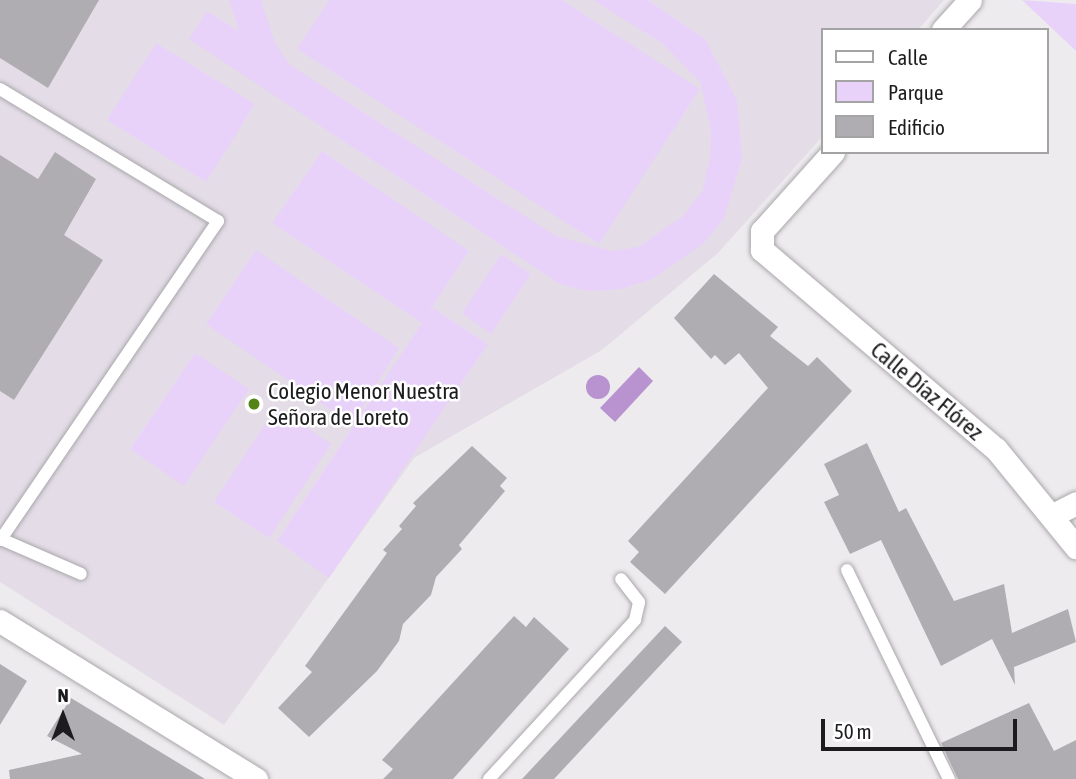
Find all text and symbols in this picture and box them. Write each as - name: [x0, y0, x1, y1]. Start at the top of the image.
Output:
- legend: [820, 28, 1048, 154]
- text: Calle: [888, 45, 928, 69]
- text: Parque: [888, 80, 943, 104]
- text: Edificio: [888, 115, 945, 139]
- street label: Calle Díaz Flórez: [865, 336, 989, 446]
- place label: Colegio Menor Nuestra Señora de Loreto: [268, 377, 459, 431]
- marker: Colegio Menor Nuestra Señora de Loreto: [246, 396, 262, 412]
- north arrow: [28, 681, 98, 751]
- text: N: [57, 684, 69, 706]
- scale bar: [824, 706, 1020, 750]
- text: 50 m: [834, 719, 872, 743]

